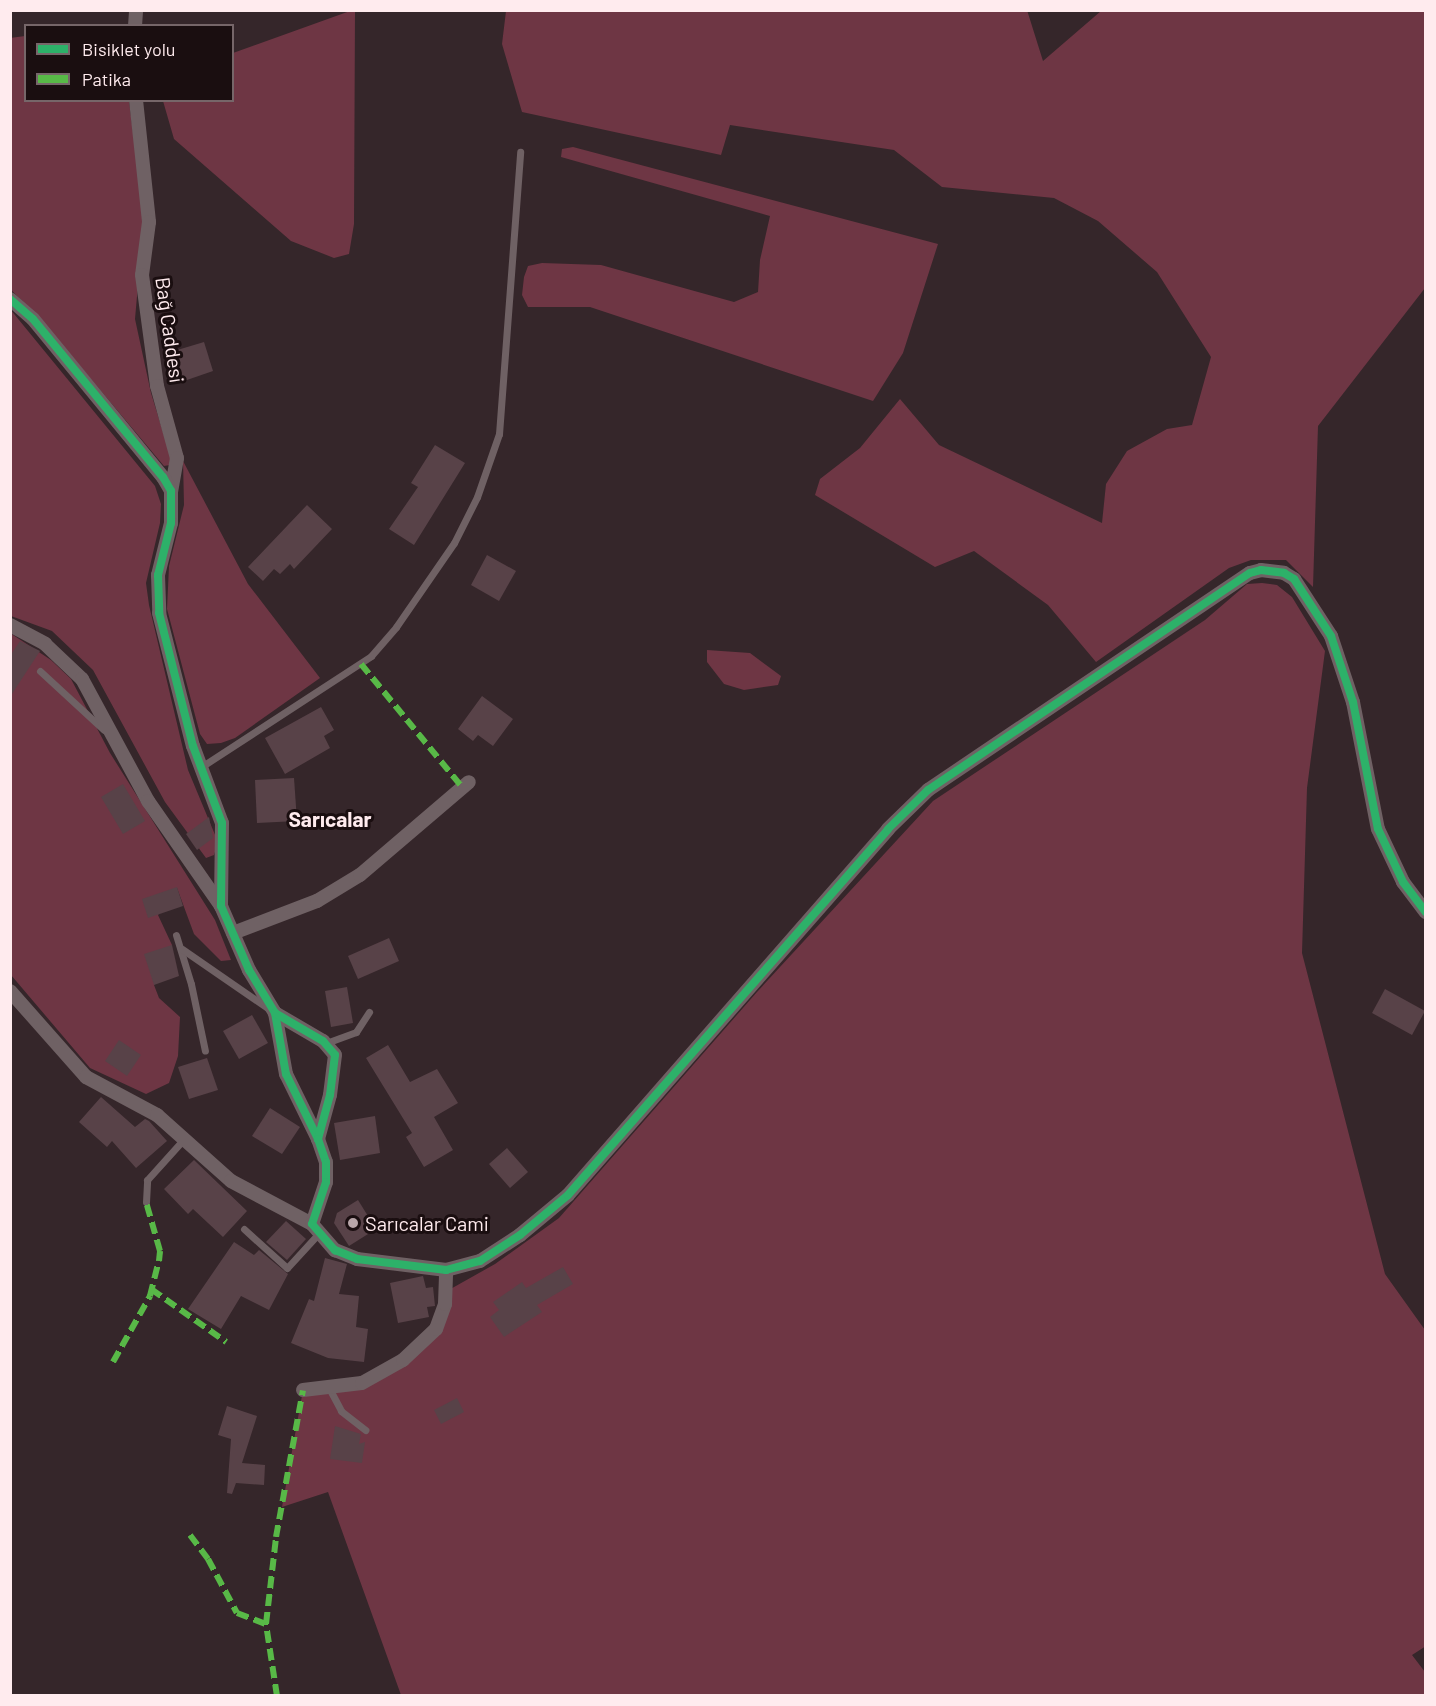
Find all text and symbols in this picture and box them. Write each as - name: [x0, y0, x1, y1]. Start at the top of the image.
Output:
- legend: [24, 24, 234, 102]
- text: Bisiklet yolu: [82, 38, 176, 60]
- text: Patika: [82, 68, 131, 90]
- street label: Bağ Caddesi: [151, 276, 189, 384]
- district label: Sarıcalar: [288, 806, 372, 832]
- place label: Sarıcalar Cami: [365, 1211, 489, 1235]
- marker: Sarıcalar Cami: [346, 1216, 360, 1230]

